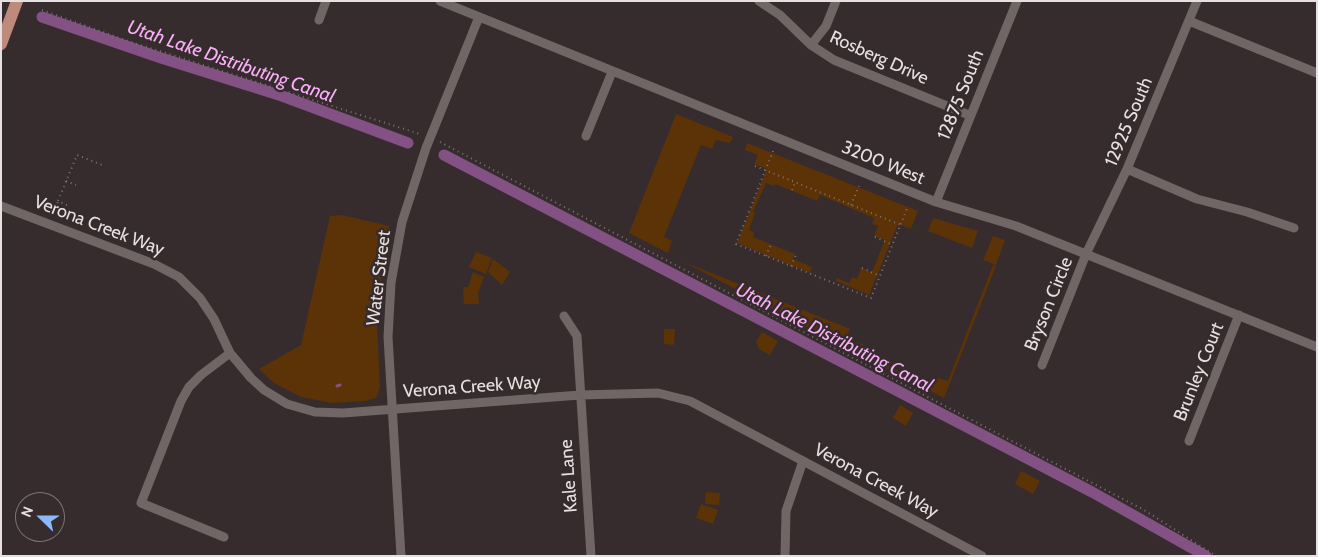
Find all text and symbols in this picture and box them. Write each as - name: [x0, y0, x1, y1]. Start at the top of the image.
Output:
- water label: Utah Lake Distributing Canal: [124, 16, 338, 108]
- street label: Rosberg Drive: [826, 27, 932, 89]
- street label: 12875 South: [933, 47, 989, 143]
- street label: 12925 South: [1101, 74, 1157, 170]
- street label: 3200 West: [838, 137, 928, 189]
- street label: Verona Creek Way: [31, 191, 167, 261]
- street label: Water Street: [362, 229, 396, 327]
- street label: Bryson Circle: [1020, 254, 1078, 354]
- water label: Utah Lake Distributing Canal: [732, 278, 936, 398]
- street label: Brunley Court: [1169, 320, 1229, 424]
- street label: Verona Creek Way: [402, 371, 542, 403]
- street label: Kale Lane: [556, 439, 582, 513]
- street label: Verona Creek Way: [810, 439, 942, 523]
- north arrow: [15, 492, 65, 542]
- text: N: [17, 504, 37, 520]

